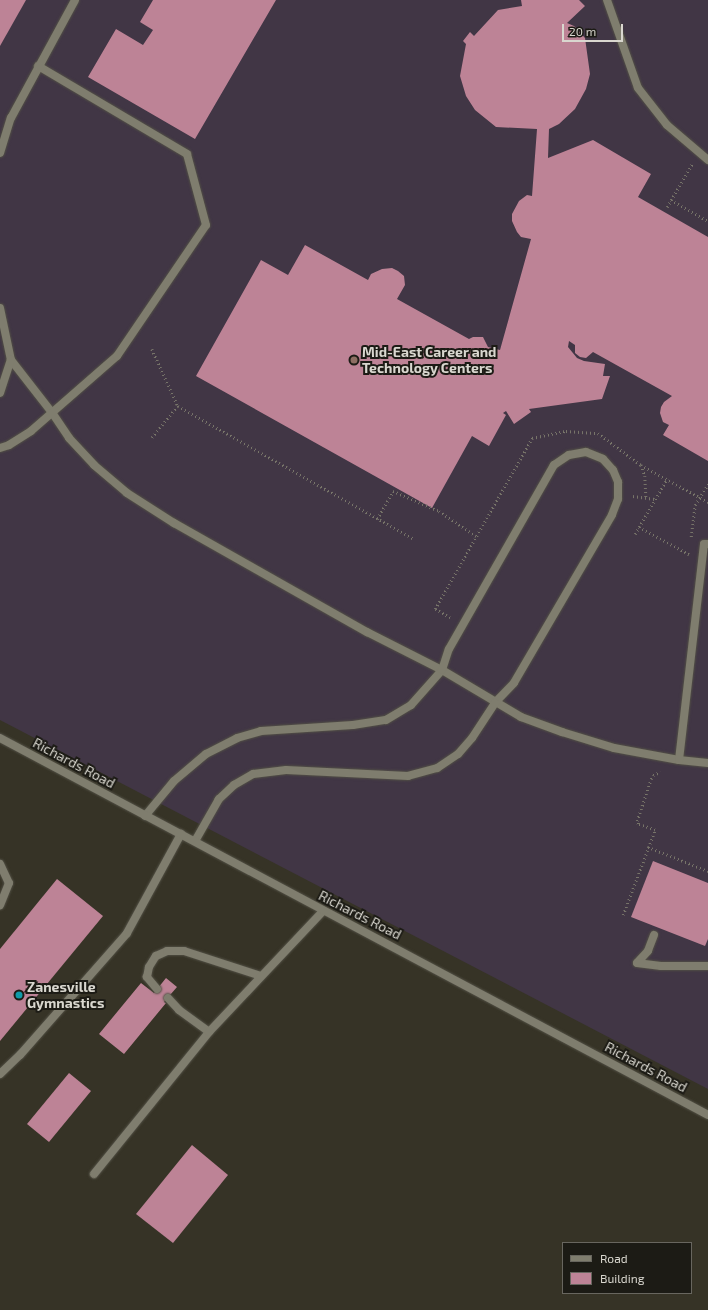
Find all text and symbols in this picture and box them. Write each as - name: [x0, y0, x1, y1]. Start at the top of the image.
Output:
- scale bar: [564, 16, 625, 42]
- text: 20 m: [569, 24, 596, 38]
- place label: Mid-East Career and Technology Centers: [362, 344, 497, 376]
- marker: Mid-East Career and Technology Centers: [349, 355, 359, 365]
- street label: Richards Road: [30, 734, 118, 792]
- street label: Richards Road: [316, 887, 404, 943]
- place label: Zanesville Gymnastics: [27, 979, 104, 1012]
- marker: Zanesville Gymnastics: [14, 990, 24, 1000]
- street label: Richards Road: [602, 1038, 690, 1096]
- legend: [562, 1242, 692, 1294]
- text: Road: [600, 1251, 628, 1265]
- text: Building: [600, 1271, 644, 1285]

